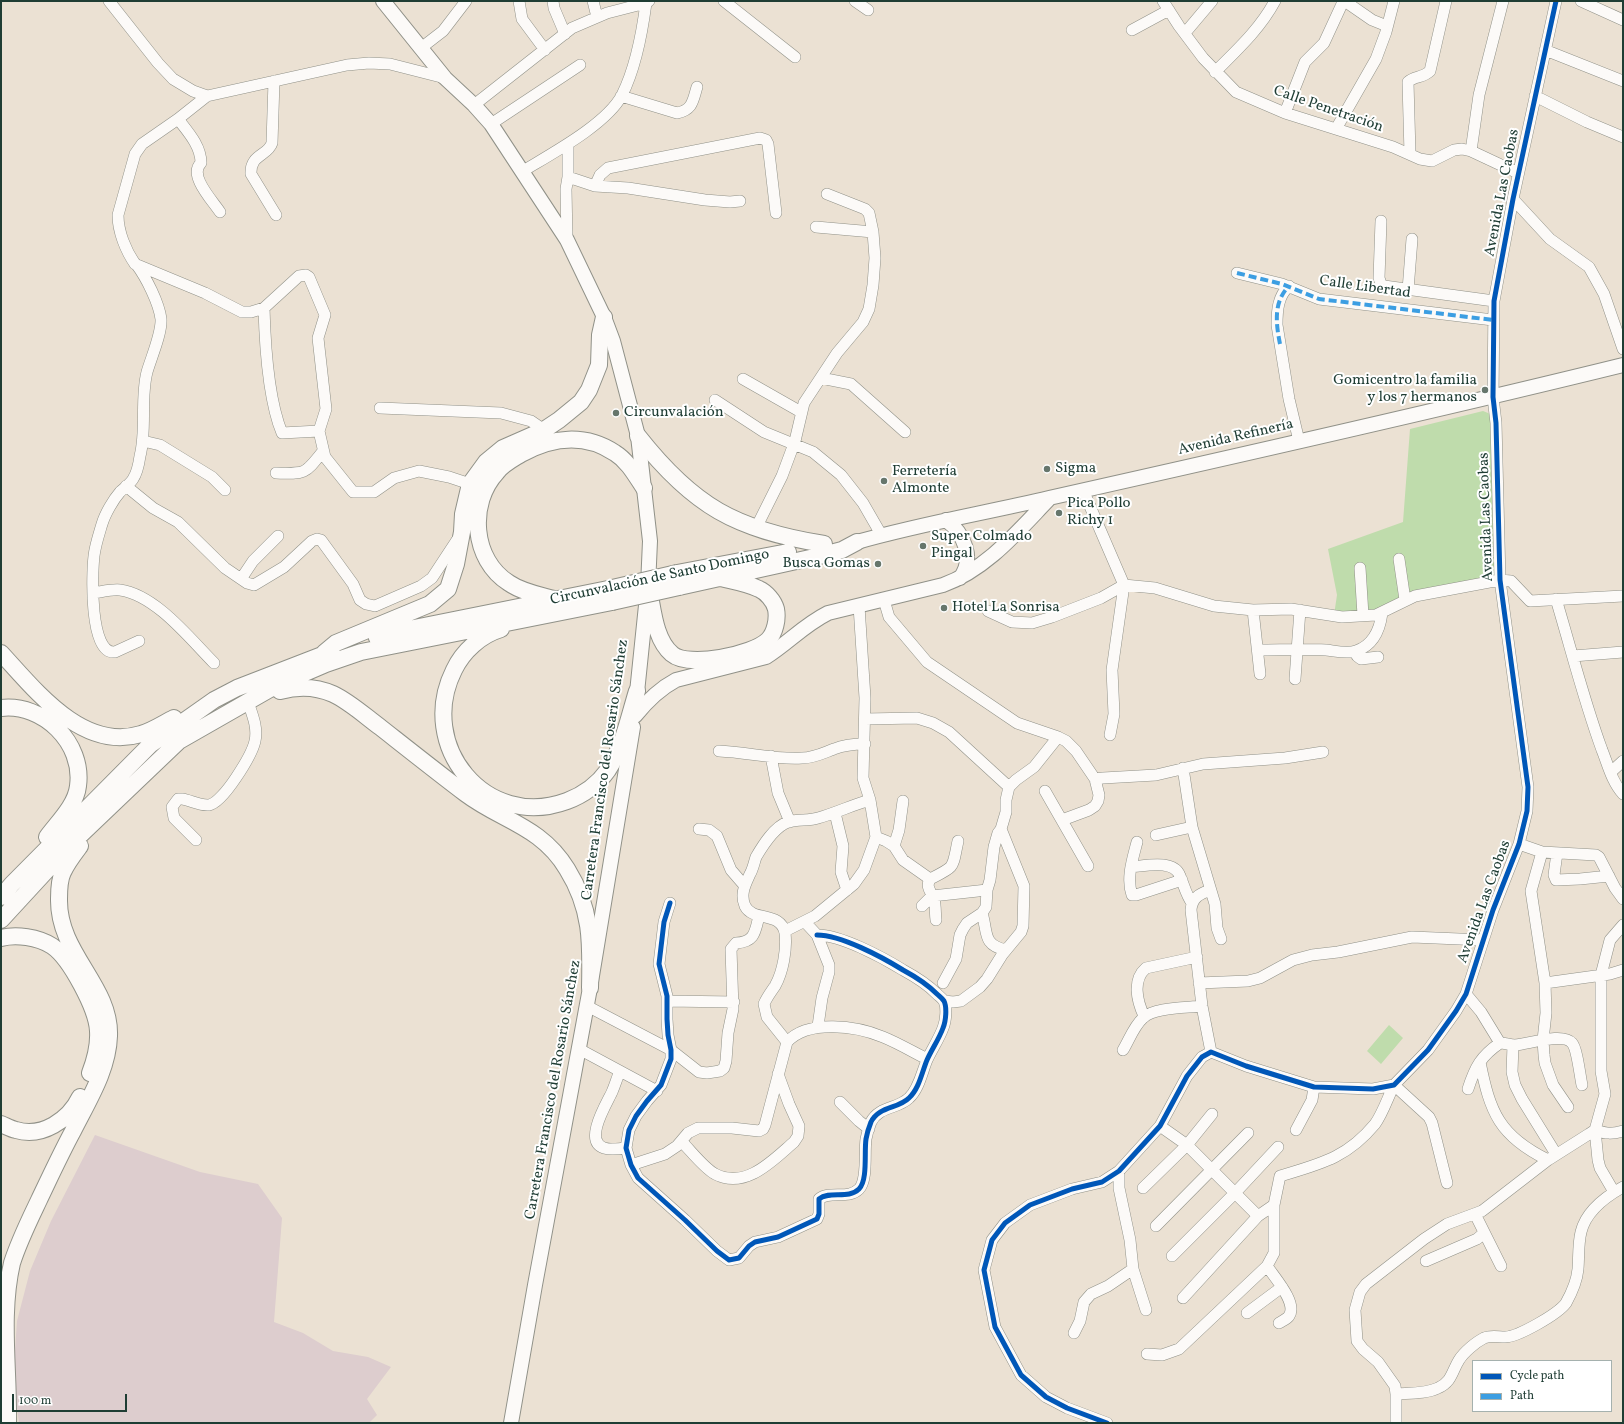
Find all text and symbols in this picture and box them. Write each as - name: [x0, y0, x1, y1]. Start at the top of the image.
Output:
- street label: Calle Penetración: [1271, 83, 1385, 137]
- street label: Avenida Las Caobas: [1482, 128, 1524, 258]
- street label: Calle Libertad: [1318, 273, 1412, 303]
- place label: Gomicentro la familia y los 7 hermanos: [1333, 372, 1477, 407]
- marker: Gomicentro la familia y los 7 hermanos: [1480, 385, 1490, 395]
- place label: Circunvalación: [624, 404, 724, 422]
- marker: Circunvalación: [611, 408, 621, 418]
- street label: Avenida Refinería: [1177, 416, 1295, 460]
- street label: Avenida Las Caobas: [1476, 452, 1498, 582]
- place label: Sigma: [1055, 460, 1096, 478]
- place label: Ferretería Almonte: [892, 463, 957, 498]
- marker: Sigma: [1042, 464, 1052, 474]
- marker: Ferretería Almonte: [879, 476, 889, 486]
- place label: Pica Pollo Richy 1: [1067, 495, 1131, 530]
- marker: Pica Pollo Richy 1: [1054, 508, 1064, 518]
- place label: Super Colmado Pingal: [931, 528, 1032, 563]
- marker: Super Colmado Pingal: [918, 541, 928, 551]
- street label: Circunvalación de Santo Domingo: [549, 546, 771, 610]
- place label: Busca Gomas: [782, 555, 870, 573]
- marker: Busca Gomas: [873, 559, 883, 569]
- place label: Hotel La Sonrisa: [952, 599, 1060, 617]
- marker: Hotel La Sonrisa: [939, 603, 949, 613]
- street label: Carretera Francisco del Rosario Sánchez: [579, 638, 633, 902]
- street label: Avenida Las Caobas: [1454, 838, 1516, 966]
- street label: Carretera Francisco del Rosario Sánchez: [522, 959, 586, 1221]
- legend: [1472, 1360, 1612, 1412]
- text: Cycle path: [1510, 1368, 1565, 1384]
- scale bar: [14, 1386, 129, 1412]
- text: Path: [1510, 1388, 1534, 1404]
- text: 100 m: [19, 1393, 51, 1409]

